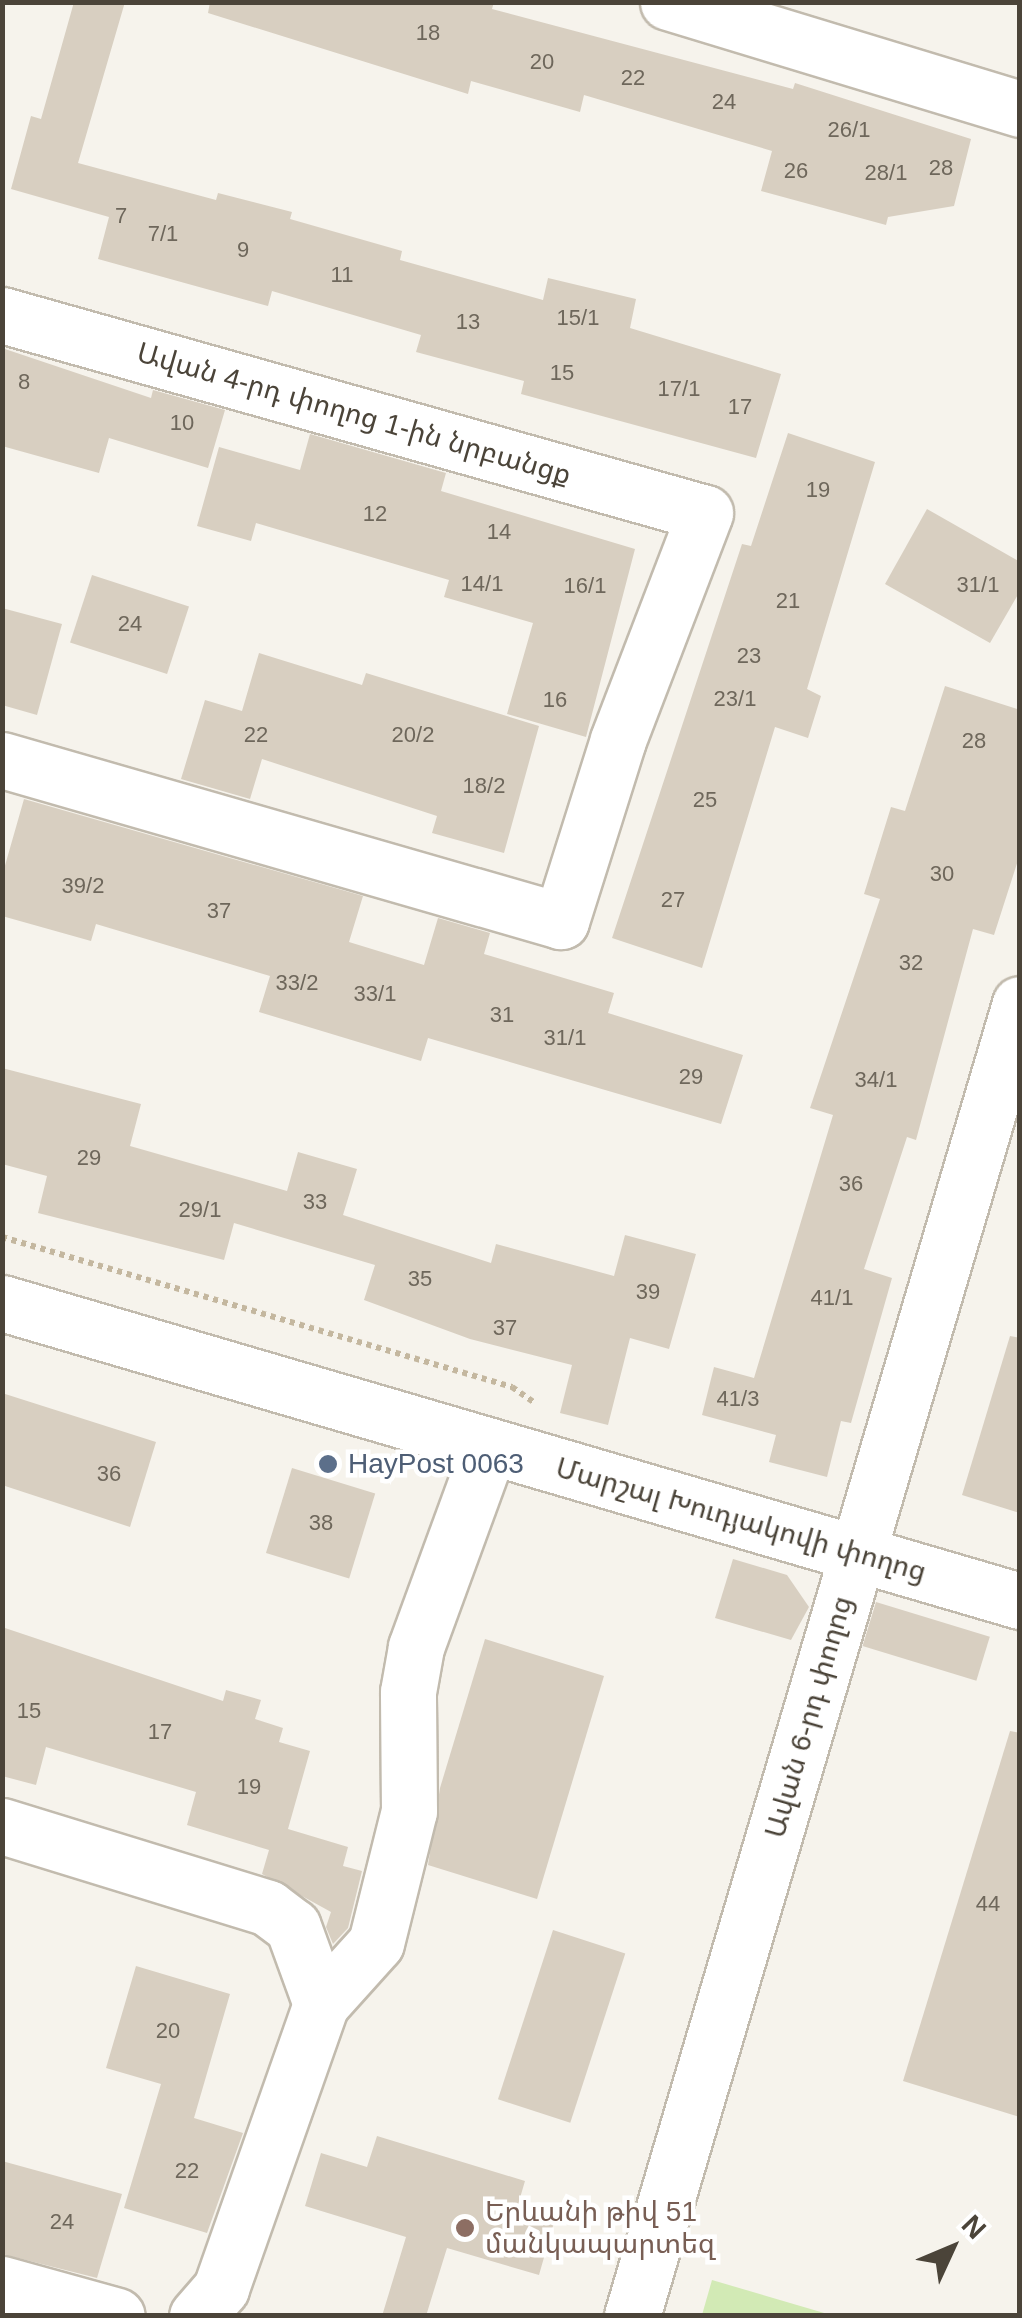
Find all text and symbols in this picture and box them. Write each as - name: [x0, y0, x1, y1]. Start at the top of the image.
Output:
- house number: 18: [416, 20, 440, 46]
- house number: 20: [530, 49, 554, 75]
- house number: 22: [621, 65, 645, 91]
- house number: 24: [712, 89, 736, 115]
- house number: 26/1: [828, 117, 870, 143]
- house number: 28: [929, 155, 953, 181]
- house number: 26: [784, 158, 808, 184]
- house number: 28/1: [865, 160, 907, 186]
- house number: 7: [115, 203, 127, 229]
- house number: 7/1: [148, 221, 178, 247]
- house number: 9: [237, 237, 249, 263]
- house number: 11: [331, 262, 353, 288]
- house number: 15/1: [557, 305, 599, 331]
- house number: 13: [456, 309, 480, 335]
- street label: Ավան 4-րդ փողոց 1-ին նրբանցք: [133, 336, 575, 492]
- house number: 15: [550, 360, 574, 386]
- house number: 8: [18, 369, 30, 395]
- house number: 17/1: [658, 376, 700, 402]
- house number: 17: [728, 394, 752, 420]
- house number: 10: [170, 410, 194, 436]
- house number: 19: [806, 477, 830, 503]
- house number: 12: [363, 501, 387, 527]
- house number: 14: [487, 519, 511, 545]
- house number: 14/1: [461, 571, 503, 597]
- house number: 31/1: [957, 572, 999, 598]
- house number: 16/1: [564, 573, 606, 599]
- house number: 21: [776, 588, 800, 614]
- house number: 24: [118, 611, 142, 637]
- house number: 23: [737, 643, 761, 669]
- house number: 23/1: [714, 686, 756, 712]
- house number: 16: [543, 687, 567, 713]
- house number: 22: [244, 722, 268, 748]
- house number: 20/2: [392, 722, 434, 748]
- house number: 28: [962, 728, 986, 754]
- house number: 18/2: [463, 773, 505, 799]
- house number: 25: [693, 787, 717, 813]
- house number: 30: [930, 861, 954, 887]
- house number: 39/2: [62, 873, 104, 899]
- house number: 27: [661, 887, 685, 913]
- house number: 37: [207, 898, 231, 924]
- house number: 32: [899, 950, 923, 976]
- house number: 33/2: [276, 970, 318, 996]
- house number: 33/1: [354, 981, 396, 1007]
- house number: 31: [490, 1002, 514, 1028]
- house number: 31/1: [544, 1025, 586, 1051]
- house number: 29: [679, 1064, 703, 1090]
- house number: 34/1: [855, 1067, 897, 1093]
- house number: 29: [77, 1145, 101, 1171]
- house number: 36: [839, 1171, 863, 1197]
- house number: 33: [303, 1189, 327, 1215]
- house number: 29/1: [179, 1197, 221, 1223]
- house number: 35: [408, 1266, 432, 1292]
- house number: 39: [636, 1279, 660, 1305]
- house number: 41/1: [811, 1285, 853, 1311]
- house number: 37: [493, 1315, 517, 1341]
- house number: 41/3: [717, 1386, 759, 1412]
- place label: HayPost 0063: [348, 1447, 524, 1481]
- street label: Մարշալ Խուդյակովի փողոց: [552, 1451, 930, 1589]
- marker: HayPost 0063: [317, 1453, 339, 1475]
- house number: 36: [97, 1461, 121, 1487]
- house number: 38: [309, 1510, 333, 1536]
- street label: Ավան 6-րդ փողոց: [758, 1592, 860, 1842]
- house number: 15: [17, 1698, 41, 1724]
- house number: 17: [148, 1719, 172, 1745]
- house number: 19: [237, 1774, 261, 1800]
- house number: 44: [976, 1891, 1000, 1917]
- house number: 20: [156, 2018, 180, 2044]
- house number: 22: [175, 2158, 199, 2184]
- place label: Երևանի թիվ 51 մանկապարտեզ: [485, 2195, 715, 2261]
- north arrow: [902, 2198, 1002, 2298]
- house number: 24: [50, 2209, 74, 2235]
- text: N: [956, 2209, 992, 2245]
- marker: Երևանի թիվ 51 մանկապարտեզ: [454, 2217, 476, 2239]

